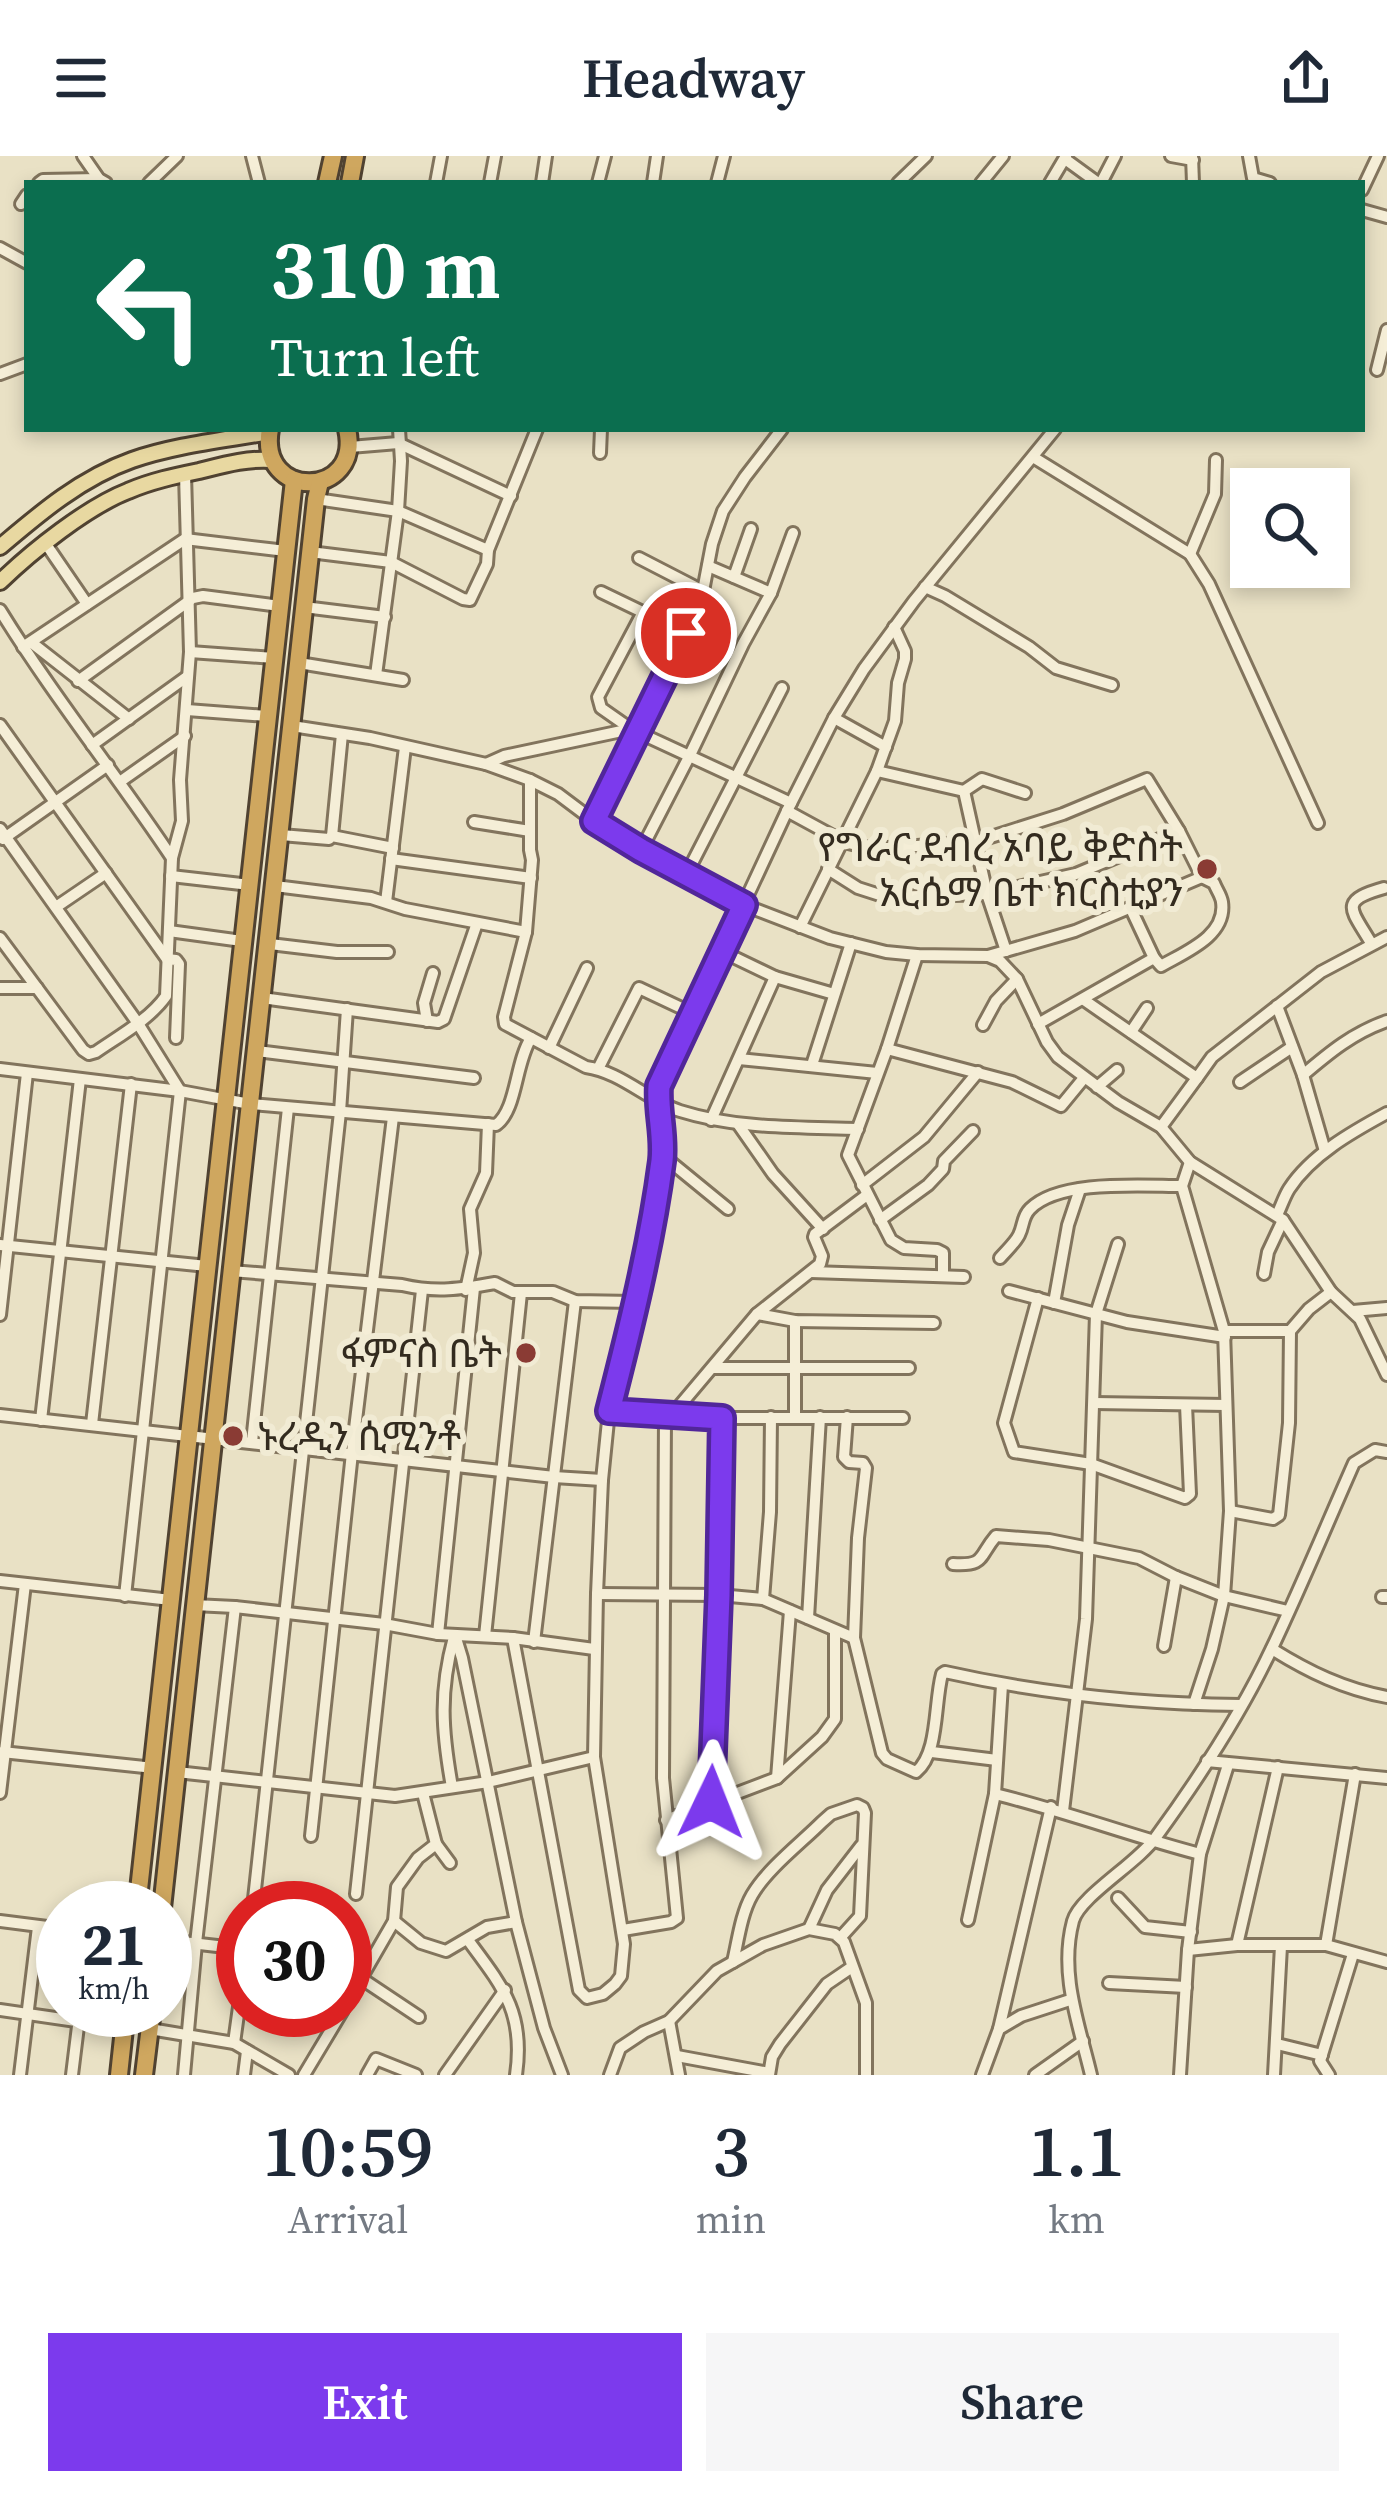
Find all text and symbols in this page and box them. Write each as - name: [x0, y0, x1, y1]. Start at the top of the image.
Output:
- text: Headway: [582, 41, 805, 115]
- icon: menu: [48, 45, 114, 111]
- icon: share: [1273, 45, 1339, 111]
- text: 310 m: [270, 211, 501, 326]
- icon: left: [72, 228, 228, 384]
- text: Turn left: [270, 320, 479, 394]
- map controls: [1230, 468, 1350, 588]
- button: search: [1230, 468, 1350, 588]
- pin: [635, 582, 737, 684]
- icon: arrive: [653, 600, 719, 666]
- place label: የግራር ደብረ አባይ ቅድስት አርሴማ ቤተ ክርስቲያን: [817, 821, 1183, 919]
- marker: የግራር ደብረ አባይ ቅድስት አርሴማ ቤተ ክርስቲያን: [1194, 856, 1220, 882]
- place label: ፋምናስ ቤት: [341, 1327, 502, 1380]
- marker: ፋምናስ ቤት: [513, 1340, 539, 1366]
- place label: ኑረዲን ሲሚንቶ: [257, 1410, 461, 1463]
- marker: ኑረዲን ሲሚንቶ: [220, 1423, 246, 1449]
- position arrow: [648, 1739, 774, 1865]
- speed limit sign: 30: [216, 1881, 372, 2037]
- text: 21: [81, 1903, 147, 1985]
- text: km/h: [78, 1968, 150, 2009]
- text: 10:59: [262, 2101, 434, 2200]
- text: 3: [712, 2101, 750, 2200]
- text: 1.1: [1028, 2101, 1125, 2200]
- text: Arrival: [288, 2193, 408, 2246]
- text: min: [696, 2193, 766, 2246]
- text: km: [1048, 2193, 1105, 2246]
- button: Exit: [48, 2333, 682, 2471]
- button: Share: [706, 2333, 1339, 2471]

